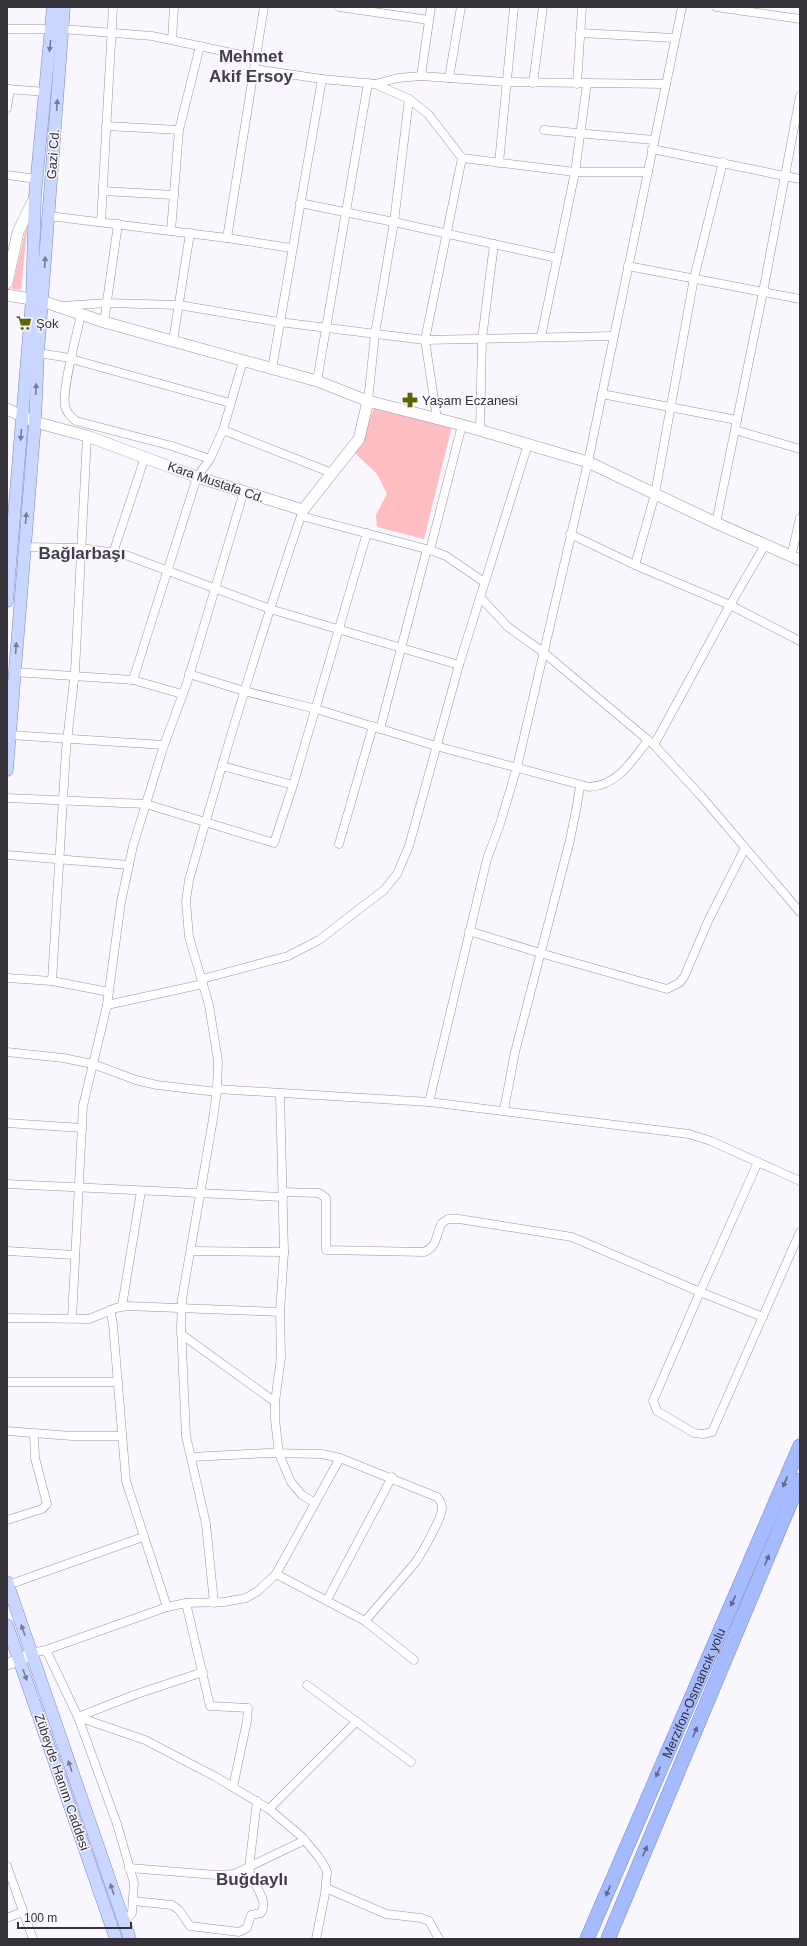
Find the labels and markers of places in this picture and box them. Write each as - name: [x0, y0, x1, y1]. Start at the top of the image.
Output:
- supermarket icon: Şok: [15, 314, 33, 332]
- place label: Şok: [36, 316, 59, 331]
- pharmacy icon: Yaşam Eczanesi: [401, 391, 419, 409]
- place label: Yaşam Eczanesi: [422, 393, 518, 408]

